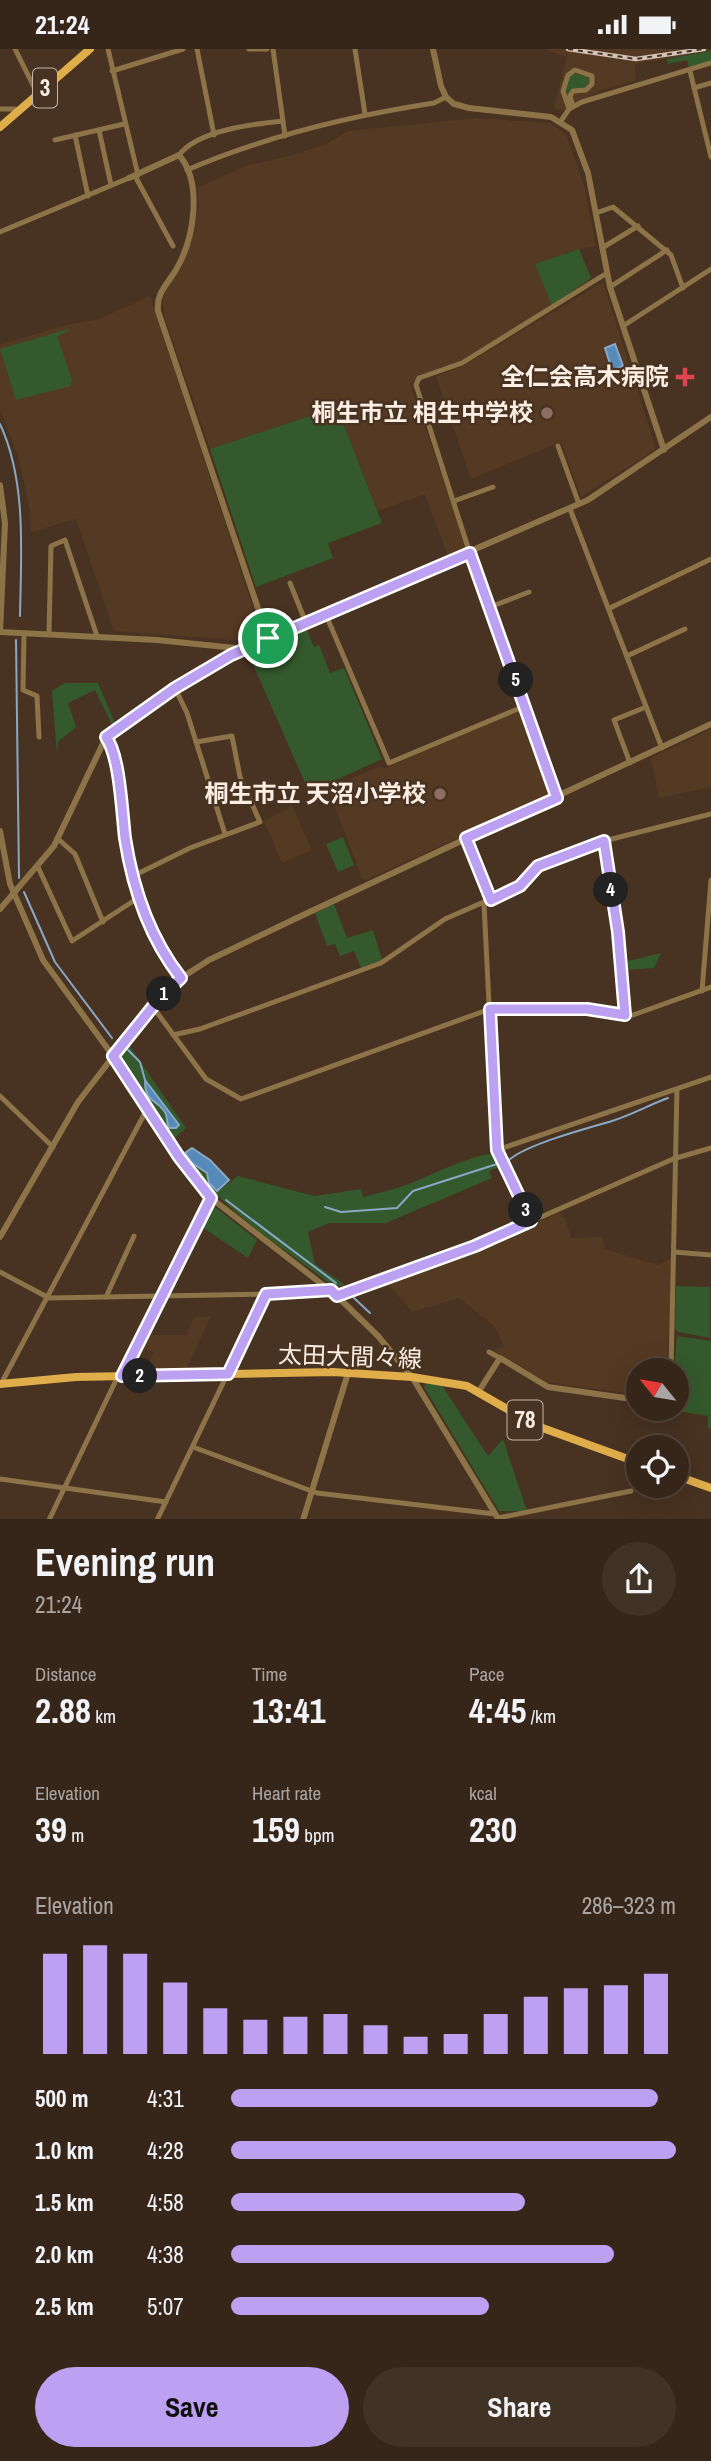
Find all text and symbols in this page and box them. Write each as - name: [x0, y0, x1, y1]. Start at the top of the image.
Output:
- text: 21:24: [35, 7, 90, 42]
- road number: 3: [33, 69, 57, 107]
- place label: 全仁会高木病院: [501, 360, 669, 392]
- marker: 全仁会高木病院: [675, 367, 695, 387]
- place label: 桐生市立 相生中学校: [312, 396, 533, 428]
- marker: 桐生市立 相生中学校: [539, 405, 555, 421]
- pin: [238, 608, 298, 668]
- icon: arrive: [249, 619, 287, 657]
- pin: 5: [498, 663, 534, 697]
- text: 5: [511, 666, 520, 692]
- place label: 桐生市立 天沼小学校: [205, 777, 426, 809]
- marker: 桐生市立 天沼小学校: [432, 786, 448, 802]
- pin: 4: [594, 873, 628, 907]
- text: 4: [606, 876, 615, 902]
- pin: 1: [146, 977, 182, 1011]
- text: 1: [159, 980, 168, 1006]
- pin: 3: [508, 1193, 544, 1227]
- text: 3: [521, 1196, 530, 1222]
- street label: 太田大間々線: [278, 1337, 423, 1375]
- north arrow: [626, 1358, 690, 1421]
- map controls: [626, 1358, 689, 1498]
- pin: 2: [122, 1359, 158, 1393]
- text: 2: [135, 1362, 144, 1388]
- road number: 78: [508, 1401, 542, 1439]
- button: locate: [626, 1435, 689, 1498]
- text: Evening run: [35, 1537, 215, 1588]
- button: share: [602, 1542, 676, 1616]
- text: 21:24: [35, 1589, 82, 1620]
- text: Distance: [35, 1661, 96, 1687]
- text: Time: [252, 1661, 287, 1687]
- text: Pace: [469, 1661, 505, 1687]
- text: 2.88: [35, 1687, 91, 1734]
- text: 13:41: [252, 1687, 325, 1734]
- text: 4:45: [469, 1687, 526, 1734]
- text: km: [91, 1703, 116, 1729]
- text: /km: [526, 1703, 556, 1729]
- text: Elevation: [35, 1780, 100, 1806]
- text: Heart rate: [252, 1780, 321, 1806]
- text: kcal: [469, 1780, 497, 1806]
- text: 39: [35, 1806, 67, 1853]
- text: 159: [252, 1806, 300, 1853]
- text: 230: [469, 1806, 517, 1853]
- text: m: [67, 1822, 84, 1848]
- text: bpm: [300, 1822, 335, 1848]
- text: Elevation: [35, 1890, 114, 1921]
- text: 286–323 m: [582, 1890, 676, 1921]
- text: 500 m: [35, 2083, 88, 2114]
- text: 4:31: [147, 2083, 184, 2114]
- text: 1.0 km: [35, 2135, 94, 2166]
- text: 4:28: [147, 2135, 184, 2166]
- text: 1.5 km: [35, 2187, 94, 2218]
- text: 4:58: [147, 2187, 184, 2218]
- text: 2.0 km: [35, 2239, 94, 2270]
- text: 4:38: [147, 2239, 184, 2270]
- text: 2.5 km: [35, 2291, 94, 2322]
- text: 5:07: [147, 2291, 184, 2322]
- button: Save: [35, 2367, 349, 2447]
- button: Share: [363, 2367, 676, 2447]

